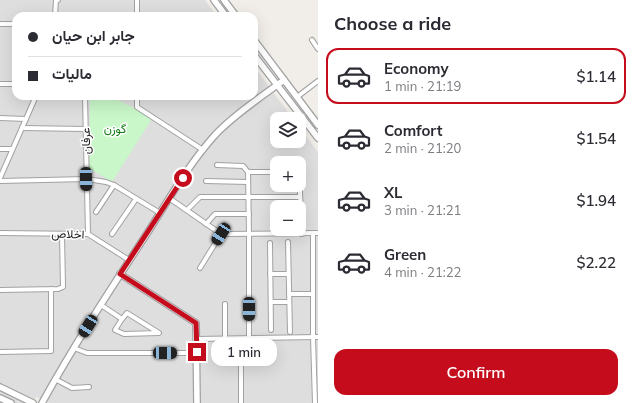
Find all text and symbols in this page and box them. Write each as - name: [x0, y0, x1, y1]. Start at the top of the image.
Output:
- text: Choose a ride: [334, 12, 451, 35]
- text: جابر ابن حیان: [52, 26, 135, 45]
- icon: car: [336, 58, 372, 94]
- text: Economy: [384, 59, 449, 78]
- text: مالیات: [52, 64, 92, 83]
- text: $1.14: [576, 67, 616, 86]
- text: 1 min · 21:19: [384, 78, 461, 94]
- map controls: [270, 112, 306, 236]
- button: layers: [270, 112, 306, 148]
- icon: car: [336, 120, 372, 156]
- park label: گوزن: [104, 121, 126, 137]
- text: Comfort: [384, 121, 442, 140]
- street label: عرفان: [78, 127, 94, 155]
- text: $1.54: [576, 129, 616, 148]
- text: 2 min · 21:20: [384, 140, 461, 156]
- button: +: [270, 156, 306, 192]
- car: [80, 167, 92, 191]
- route start: [174, 169, 192, 187]
- icon: car: [336, 182, 372, 218]
- text: XL: [384, 183, 402, 202]
- text: $1.94: [576, 191, 616, 210]
- button: −: [270, 200, 306, 236]
- text: 3 min · 21:21: [384, 202, 461, 218]
- car: [209, 221, 233, 247]
- street label: اخلاص: [51, 225, 85, 243]
- icon: car: [336, 244, 372, 280]
- text: Green: [384, 245, 426, 264]
- text: $2.22: [576, 253, 616, 272]
- text: 4 min · 21:22: [384, 264, 461, 280]
- car: [243, 297, 255, 321]
- car: [77, 313, 99, 339]
- callout: 1 min: [211, 338, 277, 366]
- route end: [188, 343, 206, 361]
- text: 1 min: [227, 344, 261, 360]
- car: [153, 347, 177, 359]
- button: Confirm: [334, 349, 618, 395]

